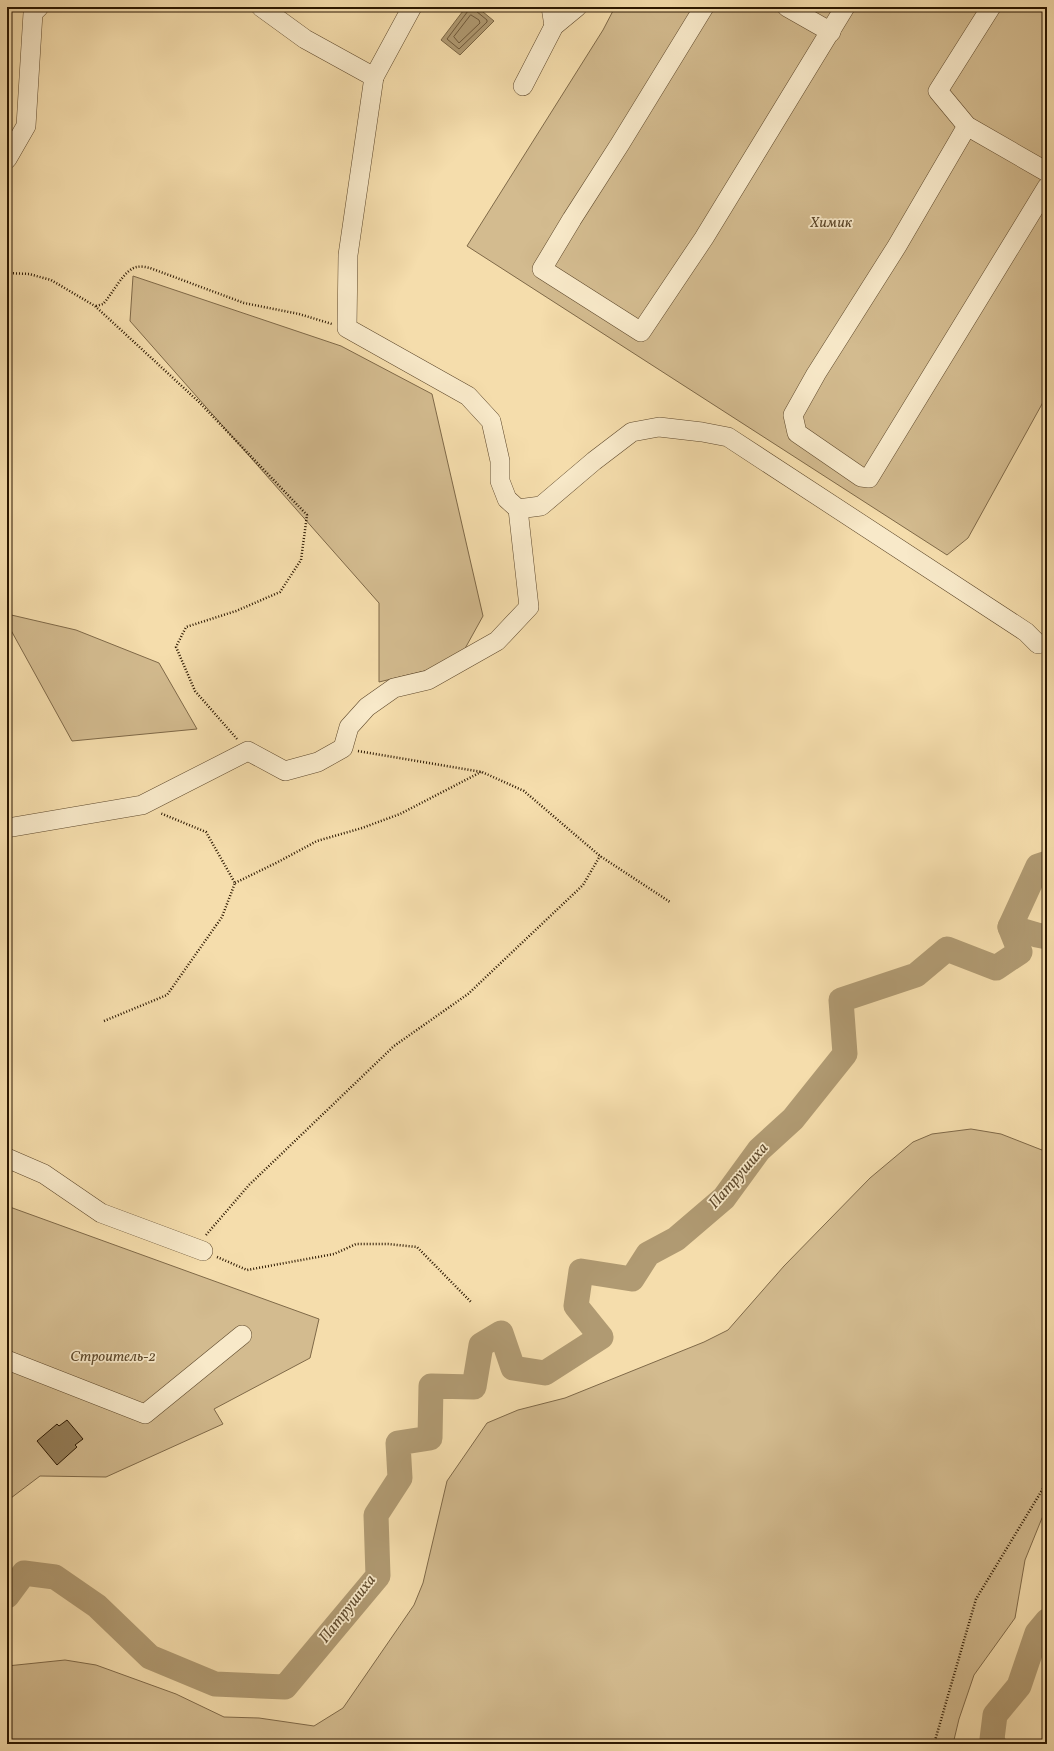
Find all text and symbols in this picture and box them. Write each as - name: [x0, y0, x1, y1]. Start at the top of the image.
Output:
- park label: Химик: [809, 213, 853, 234]
- water label: Патрушиха: [704, 1138, 774, 1214]
- park label: Строитель-2: [70, 1347, 156, 1368]
- water label: Патрушиха: [314, 1570, 382, 1648]

